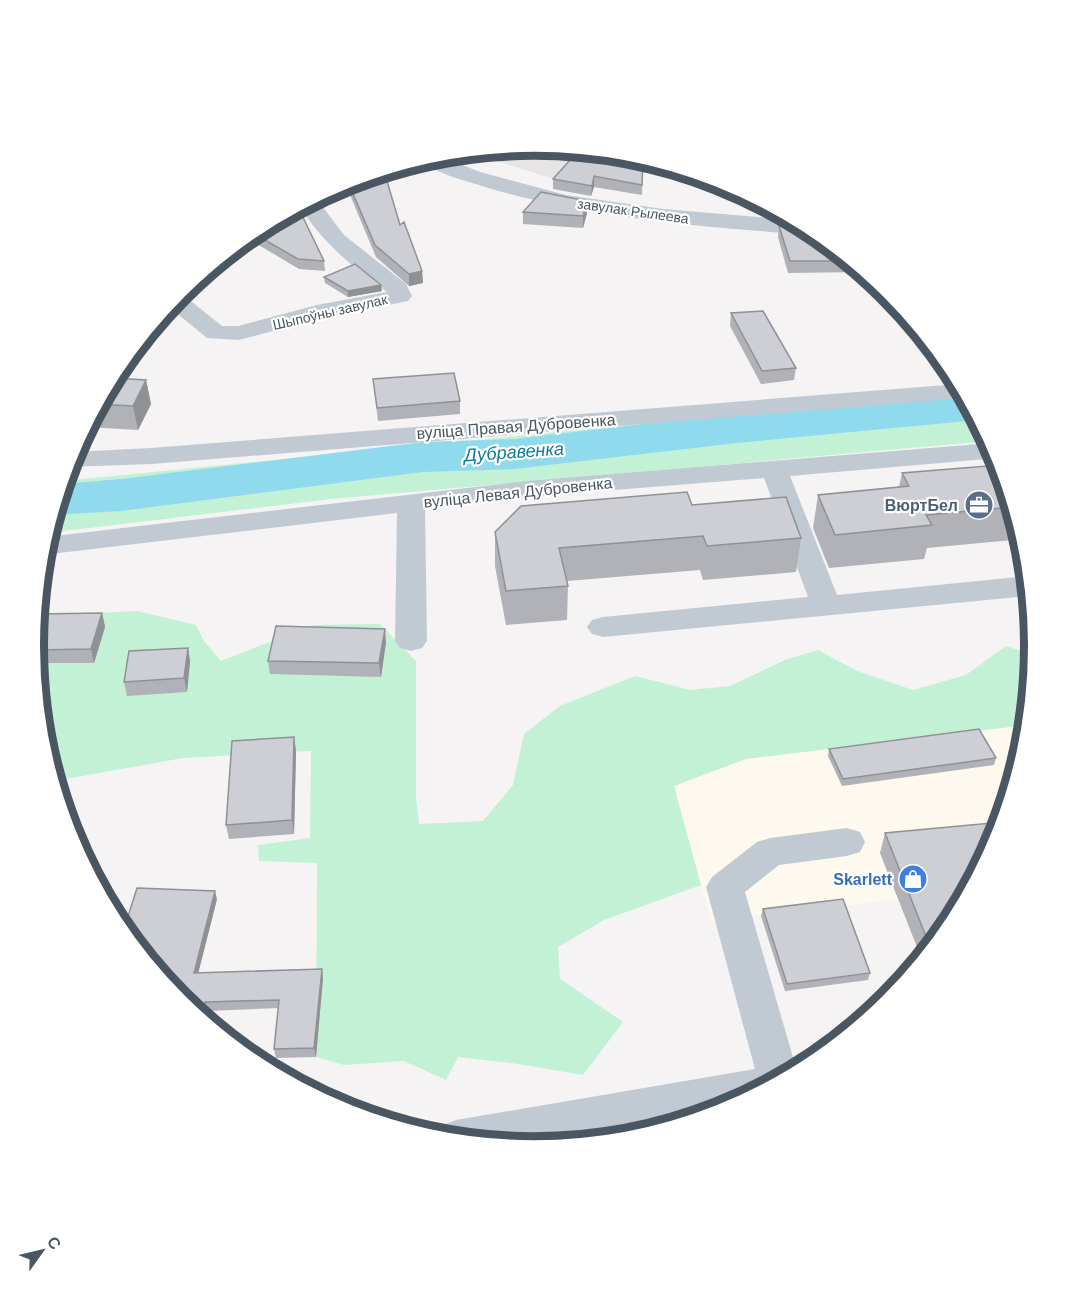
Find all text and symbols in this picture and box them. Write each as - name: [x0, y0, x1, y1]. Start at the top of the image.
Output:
- street label: завулак Рылеева: [576, 195, 690, 227]
- street label: Шыпоўны завулак: [271, 291, 390, 333]
- street label: вуліца Правая Дубровенка: [416, 411, 616, 442]
- water label: Дубравенка: [462, 439, 564, 466]
- street label: вуліца Левая Дубровенка: [423, 474, 613, 511]
- office icon: ВюртБел: [963, 489, 995, 521]
- place label: ВюртБел: [885, 497, 958, 514]
- shop icon: Skarlett: [897, 863, 929, 895]
- place label: Skarlett: [833, 871, 893, 888]
- north arrow: [12, 1221, 72, 1281]
- text: С: [44, 1233, 65, 1253]

